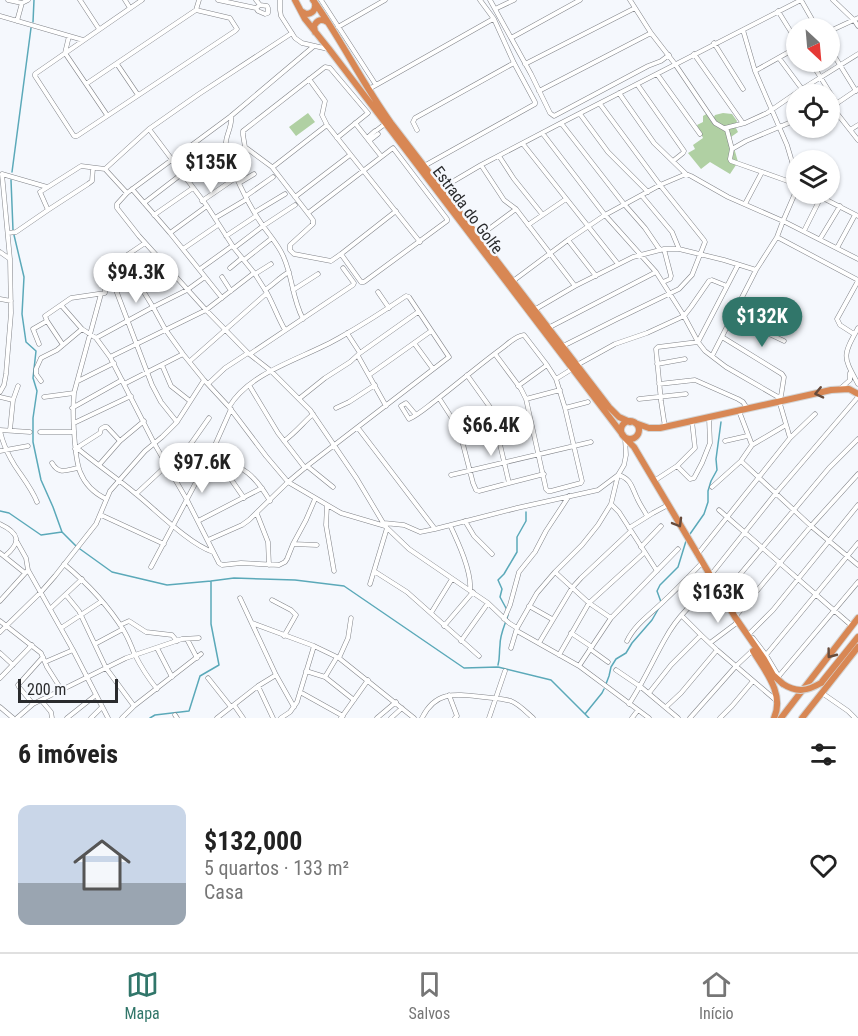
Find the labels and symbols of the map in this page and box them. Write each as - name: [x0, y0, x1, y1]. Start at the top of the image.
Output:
- north arrow: [786, 18, 840, 72]
- pin: $135K: [169, 143, 253, 194]
- street label: Estrada do Golfe: [429, 162, 507, 258]
- pin: $94.3K: [87, 253, 185, 304]
- pin: $132K: [720, 297, 804, 348]
- one-way arrow: [814, 385, 824, 398]
- pin: $66.4K: [442, 406, 540, 457]
- pin: $97.6K: [153, 443, 251, 494]
- one-way arrow: [671, 516, 683, 527]
- pin: $163K: [676, 573, 760, 624]
- one-way arrow: [827, 647, 838, 658]
- scale bar: [18, 676, 118, 704]

